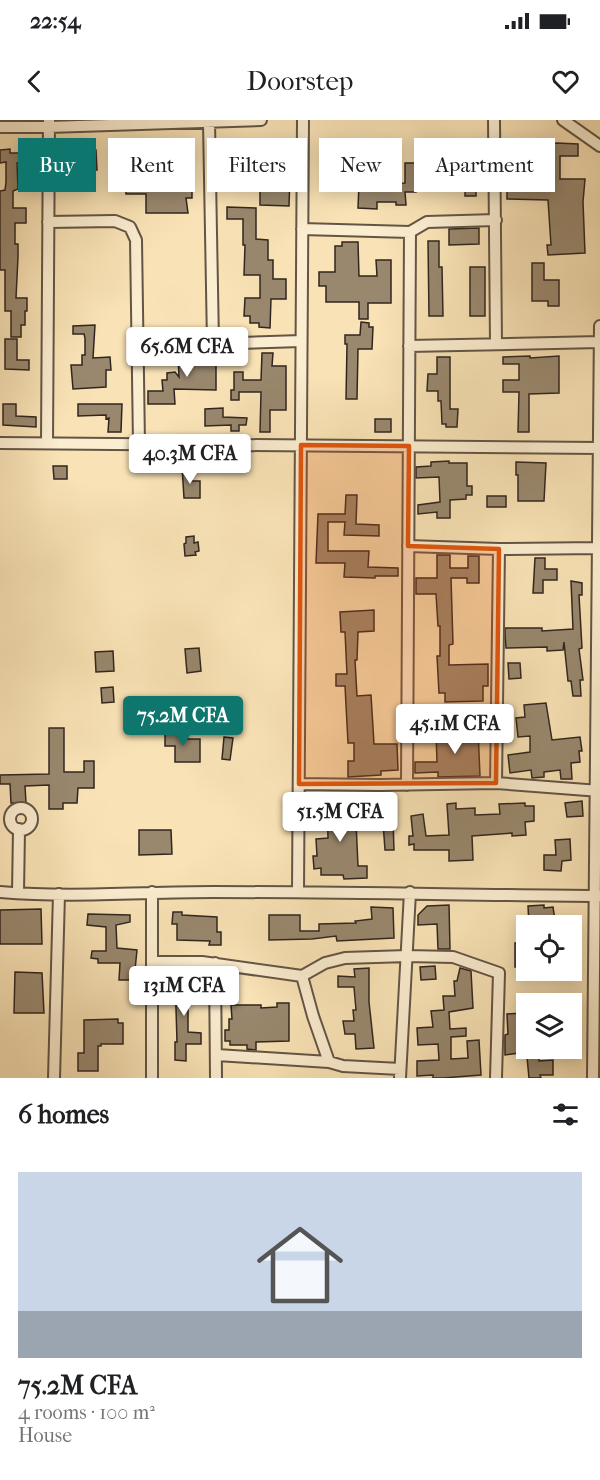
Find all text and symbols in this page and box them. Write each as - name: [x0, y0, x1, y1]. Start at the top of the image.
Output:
- text: 22:54: [30, 8, 80, 34]
- icon: back: [18, 65, 51, 98]
- text: Doorstep: [247, 65, 353, 97]
- icon: heart: [549, 65, 582, 98]
- chip: Buy: [18, 138, 96, 192]
- chip: Rent: [108, 138, 195, 192]
- chip: Filters: [207, 138, 307, 192]
- chip: New: [319, 138, 402, 192]
- chip: Apartment: [414, 138, 555, 192]
- pin: 65.6M CFA: [118, 327, 256, 378]
- text: 65.6M CFA: [140, 335, 234, 358]
- pin: 40.3M CFA: [121, 434, 259, 485]
- text: 40.3M CFA: [143, 442, 237, 465]
- pin: 75.2M CFA: [114, 696, 252, 747]
- text: 75.2M CFA: [137, 704, 229, 727]
- pin: 45.1M CFA: [386, 704, 524, 755]
- text: 45.1M CFA: [410, 712, 500, 735]
- pin: 51.5M CFA: [271, 792, 409, 843]
- text: 51.5M CFA: [297, 800, 383, 823]
- map controls: [516, 915, 582, 1059]
- button: locate: [516, 915, 582, 981]
- pin: 131M CFA: [122, 966, 246, 1017]
- text: 131M CFA: [143, 974, 225, 997]
- button: layers: [516, 993, 582, 1059]
- icon: filters: [549, 1098, 582, 1131]
- text: 6 homes: [18, 1099, 109, 1130]
- icon: home: [246, 1211, 354, 1319]
- text: 75.2M CFA: [18, 1370, 137, 1401]
- text: 4 rooms · 100 m²: [18, 1401, 155, 1424]
- text: House: [18, 1424, 72, 1447]

